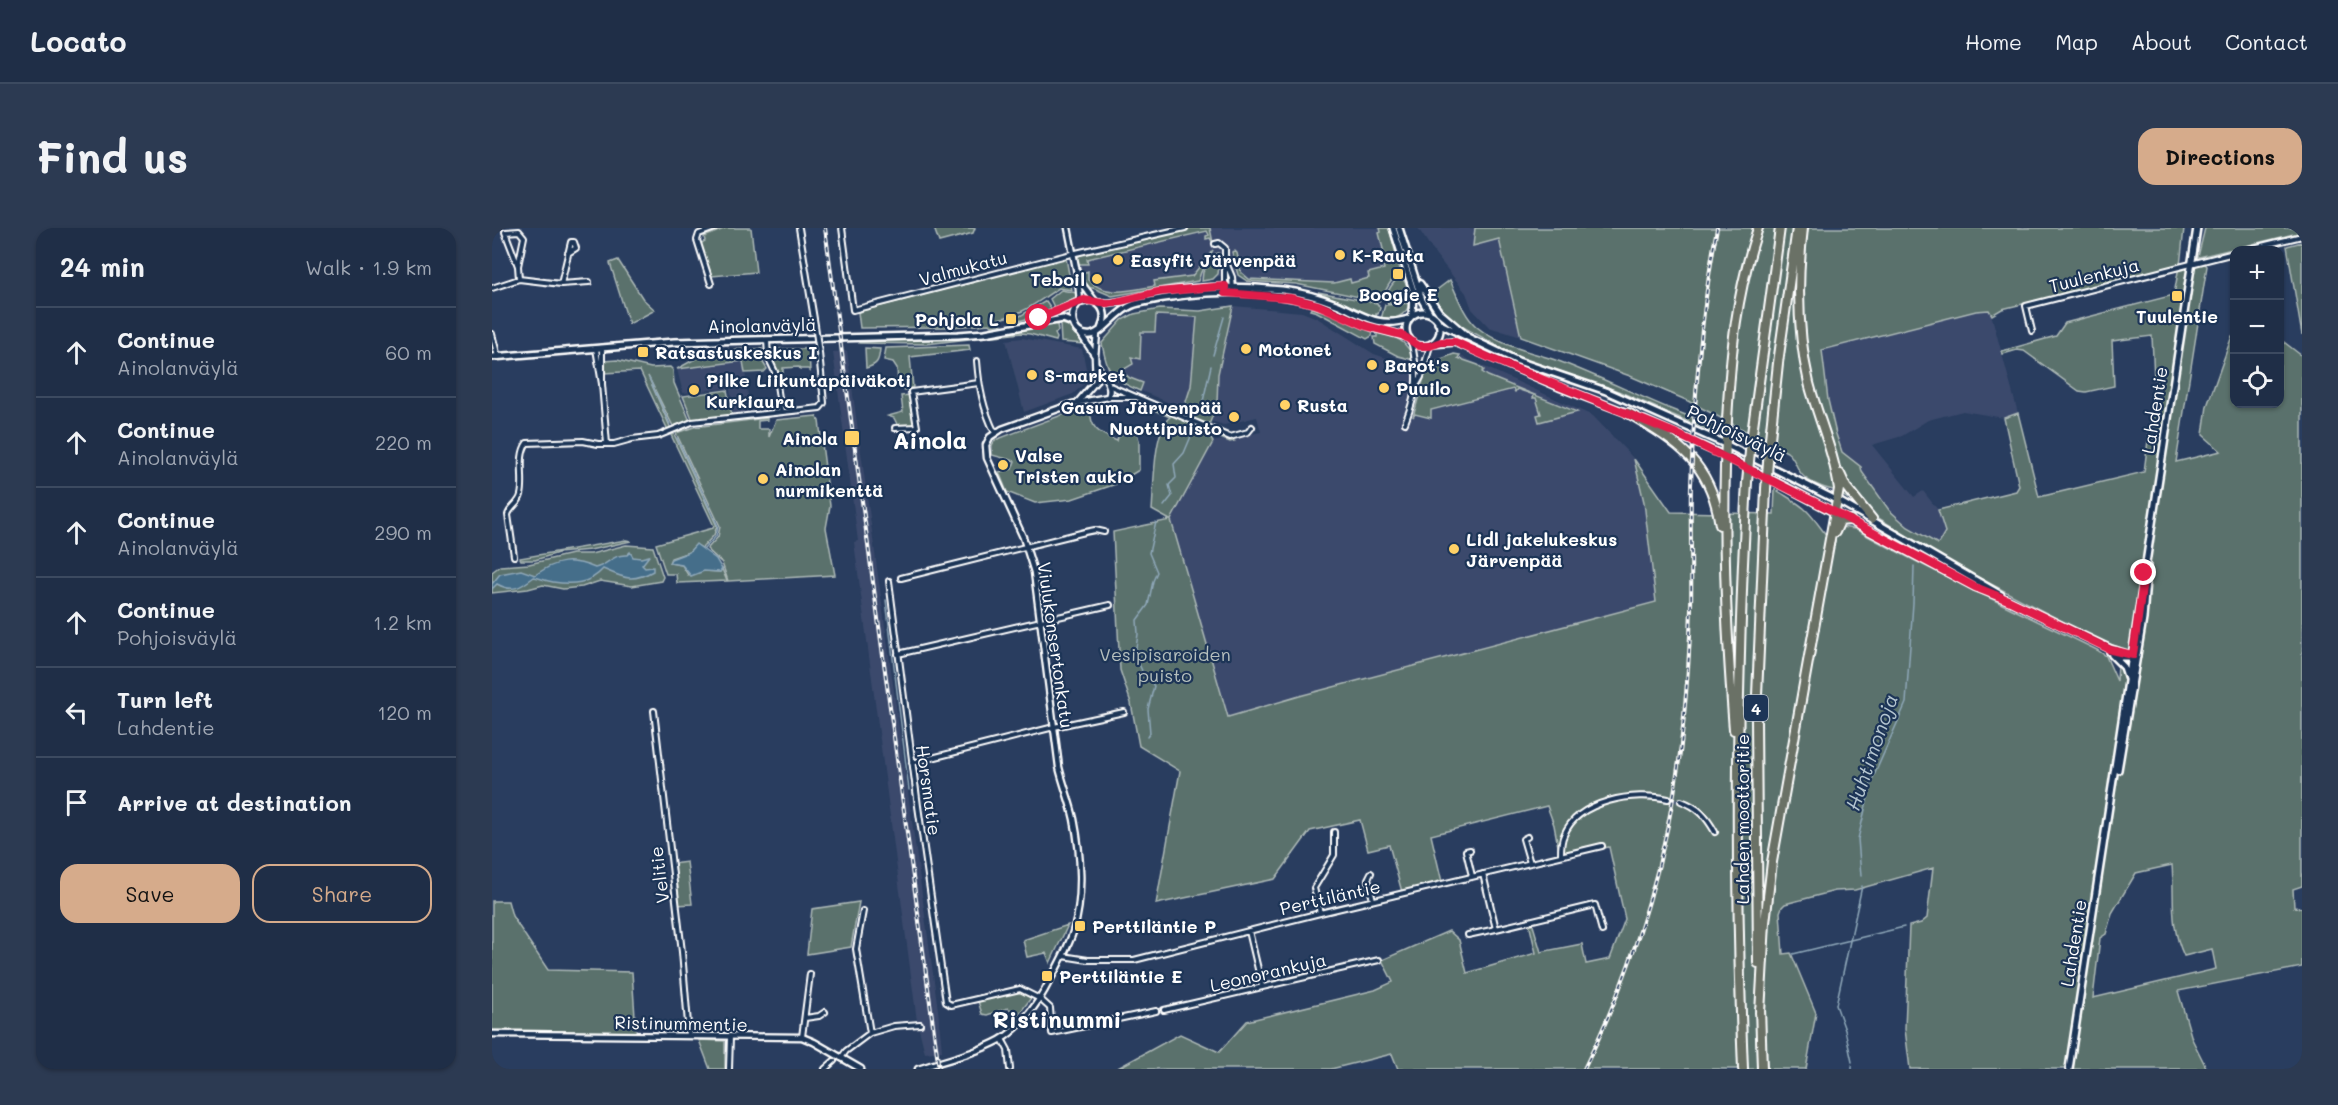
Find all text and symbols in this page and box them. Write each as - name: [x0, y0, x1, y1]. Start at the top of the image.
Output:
- text: Locato: [30, 23, 127, 59]
- text: Home: [1965, 28, 2022, 55]
- text: Map: [2055, 28, 2098, 55]
- text: About: [2131, 28, 2192, 55]
- text: Contact: [2225, 28, 2308, 55]
- button: Directions: [2138, 128, 2302, 185]
- text: Find us: [36, 129, 188, 184]
- place label: K-Rauta: [1352, 243, 1424, 267]
- street label: Valmukatu: [916, 245, 1010, 291]
- map controls: [2230, 246, 2284, 408]
- button: +: [2230, 246, 2284, 300]
- place label: Easyfit Järvenpää: [1130, 248, 1296, 272]
- marker: K-Rauta: [1333, 248, 1347, 262]
- text: 24 min: [60, 250, 145, 284]
- street label: Tuulenkuja: [2046, 252, 2142, 298]
- marker: Easyfit Järvenpää: [1111, 253, 1125, 267]
- text: Walk · 1.9 km: [305, 254, 432, 280]
- place label: Teboil: [1030, 267, 1085, 291]
- marker: Boogie E: [1391, 267, 1405, 281]
- marker: Teboil: [1090, 272, 1104, 286]
- place label: Boogie E: [1358, 282, 1438, 306]
- marker: Tuulentie: [2170, 289, 2184, 303]
- button: −: [2230, 300, 2284, 354]
- route start: [1025, 304, 1051, 330]
- place label: Tuulentie: [2136, 304, 2218, 328]
- place label: Pohjola L: [915, 307, 999, 331]
- street label: Ainolanväylä: [707, 312, 817, 338]
- marker: Pohjola L: [1004, 312, 1018, 326]
- text: Continue: [117, 325, 215, 354]
- icon: ahead: [60, 336, 93, 369]
- place label: Motonet: [1258, 337, 1331, 361]
- text: 60 m: [385, 339, 432, 365]
- place label: Ratsastuskeskus I: [655, 340, 817, 364]
- marker: Motonet: [1239, 342, 1253, 356]
- marker: Ratsastuskeskus I: [636, 345, 650, 359]
- place label: Barot's: [1384, 353, 1449, 377]
- text: Ainolanväylä: [117, 354, 239, 380]
- button: locate: [2230, 354, 2284, 408]
- marker: Barot's: [1365, 358, 1379, 372]
- place label: S-market: [1044, 363, 1126, 387]
- street label: Lahdentie: [2135, 365, 2173, 455]
- place label: Pilke Liikuntapäiväkoti Kurkiaura: [706, 368, 911, 413]
- marker: S-market: [1025, 368, 1039, 382]
- place label: Puuilo: [1396, 376, 1451, 400]
- marker: Puuilo: [1377, 381, 1391, 395]
- marker: Pilke Liikuntapäiväkoti Kurkiaura: [687, 383, 701, 397]
- place label: Rusta: [1297, 393, 1348, 417]
- place label: Gasum Järvenpää Nuottipuisto: [1060, 395, 1222, 440]
- marker: Rusta: [1278, 398, 1292, 412]
- street label: Pohjoisväylä: [1683, 399, 1791, 467]
- marker: Gasum Järvenpää Nuottipuisto: [1227, 410, 1241, 424]
- text: Continue: [117, 415, 215, 444]
- district label: Ainola: [893, 424, 967, 455]
- icon: ahead: [60, 426, 93, 459]
- place label: Ainola: [782, 426, 838, 450]
- text: 220 m: [375, 429, 432, 455]
- marker: Ainola: [843, 429, 861, 447]
- place label: Valse Tristen aukio: [1015, 443, 1134, 488]
- text: Ainolanväylä: [117, 444, 239, 470]
- place label: Ainolan nurmikenttä: [775, 457, 883, 502]
- marker: Valse Tristen aukio: [996, 458, 1010, 472]
- marker: Ainolan nurmikenttä: [756, 472, 770, 486]
- text: Continue: [117, 505, 215, 534]
- icon: ahead: [60, 516, 93, 549]
- text: 290 m: [374, 519, 432, 545]
- place label: Lidl jakelukeskus Järvenpää: [1466, 527, 1617, 572]
- text: Ainolanväylä: [117, 534, 239, 560]
- marker: Lidl jakelukeskus Järvenpää: [1447, 542, 1461, 556]
- route end: [2130, 559, 2156, 585]
- street label: Viulukonsertonkatu: [1032, 560, 1080, 730]
- text: Continue: [117, 595, 215, 624]
- icon: ahead: [60, 606, 93, 639]
- text: 1.2 km: [373, 609, 432, 635]
- text: Pohjoisväylä: [117, 624, 237, 650]
- park label: Vesipisaroiden puisto: [1099, 642, 1231, 687]
- text: Turn left: [117, 685, 213, 714]
- water label: Huhtimonoja: [1839, 690, 1903, 814]
- road number: 4: [1744, 695, 1768, 721]
- icon: left: [60, 696, 93, 729]
- text: 120 m: [377, 699, 432, 725]
- text: Lahdentie: [117, 714, 215, 740]
- street label: Lahden moottoritie: [1730, 734, 1754, 904]
- street label: Horsmatie: [911, 743, 947, 837]
- icon: arrive: [60, 786, 93, 819]
- text: Arrive at destination: [117, 788, 352, 817]
- street label: Velitie: [644, 845, 674, 905]
- button: Save: [60, 864, 240, 923]
- button: Share: [252, 864, 432, 923]
- street label: Perttiläntie: [1277, 874, 1383, 920]
- street label: Lahdentie: [2054, 898, 2092, 988]
- place label: Perttiläntie P: [1092, 914, 1216, 938]
- marker: Perttiläntie P: [1073, 919, 1087, 933]
- street label: Leonorankuja: [1207, 947, 1329, 997]
- place label: Perttiläntie E: [1059, 964, 1183, 988]
- marker: Perttiläntie E: [1040, 969, 1054, 983]
- district label: Ristinummi: [992, 1003, 1122, 1034]
- street label: Ristinummentie: [614, 1010, 748, 1036]

